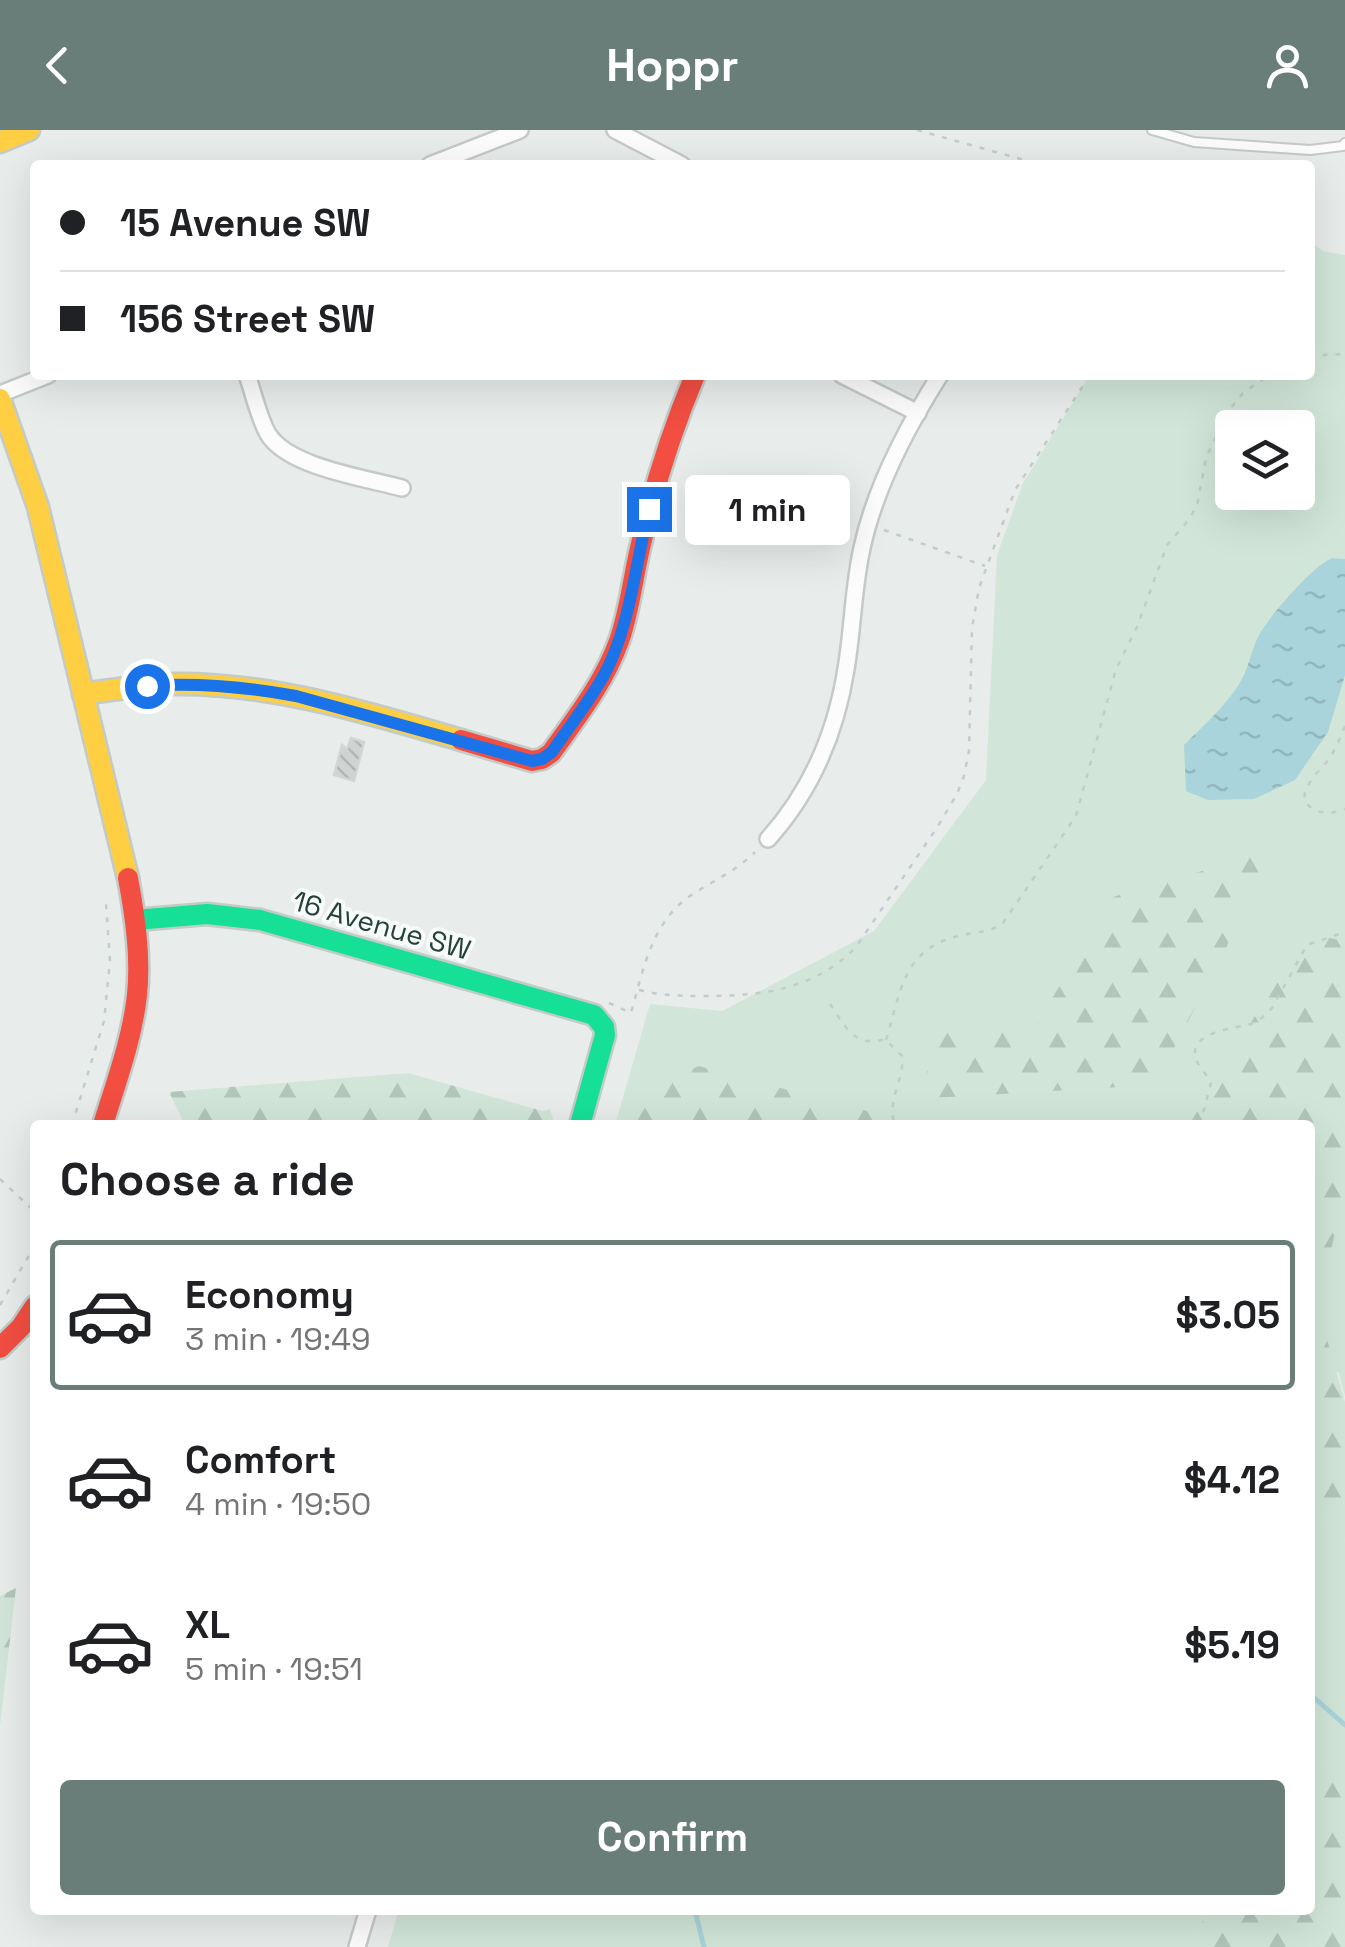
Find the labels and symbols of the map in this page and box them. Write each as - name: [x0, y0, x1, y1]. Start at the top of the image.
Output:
- callout: 1 min: [684, 474, 849, 544]
- route end: [627, 487, 672, 532]
- route start: [125, 664, 170, 709]
- street label: 16 Avenue SW: [289, 882, 475, 968]

